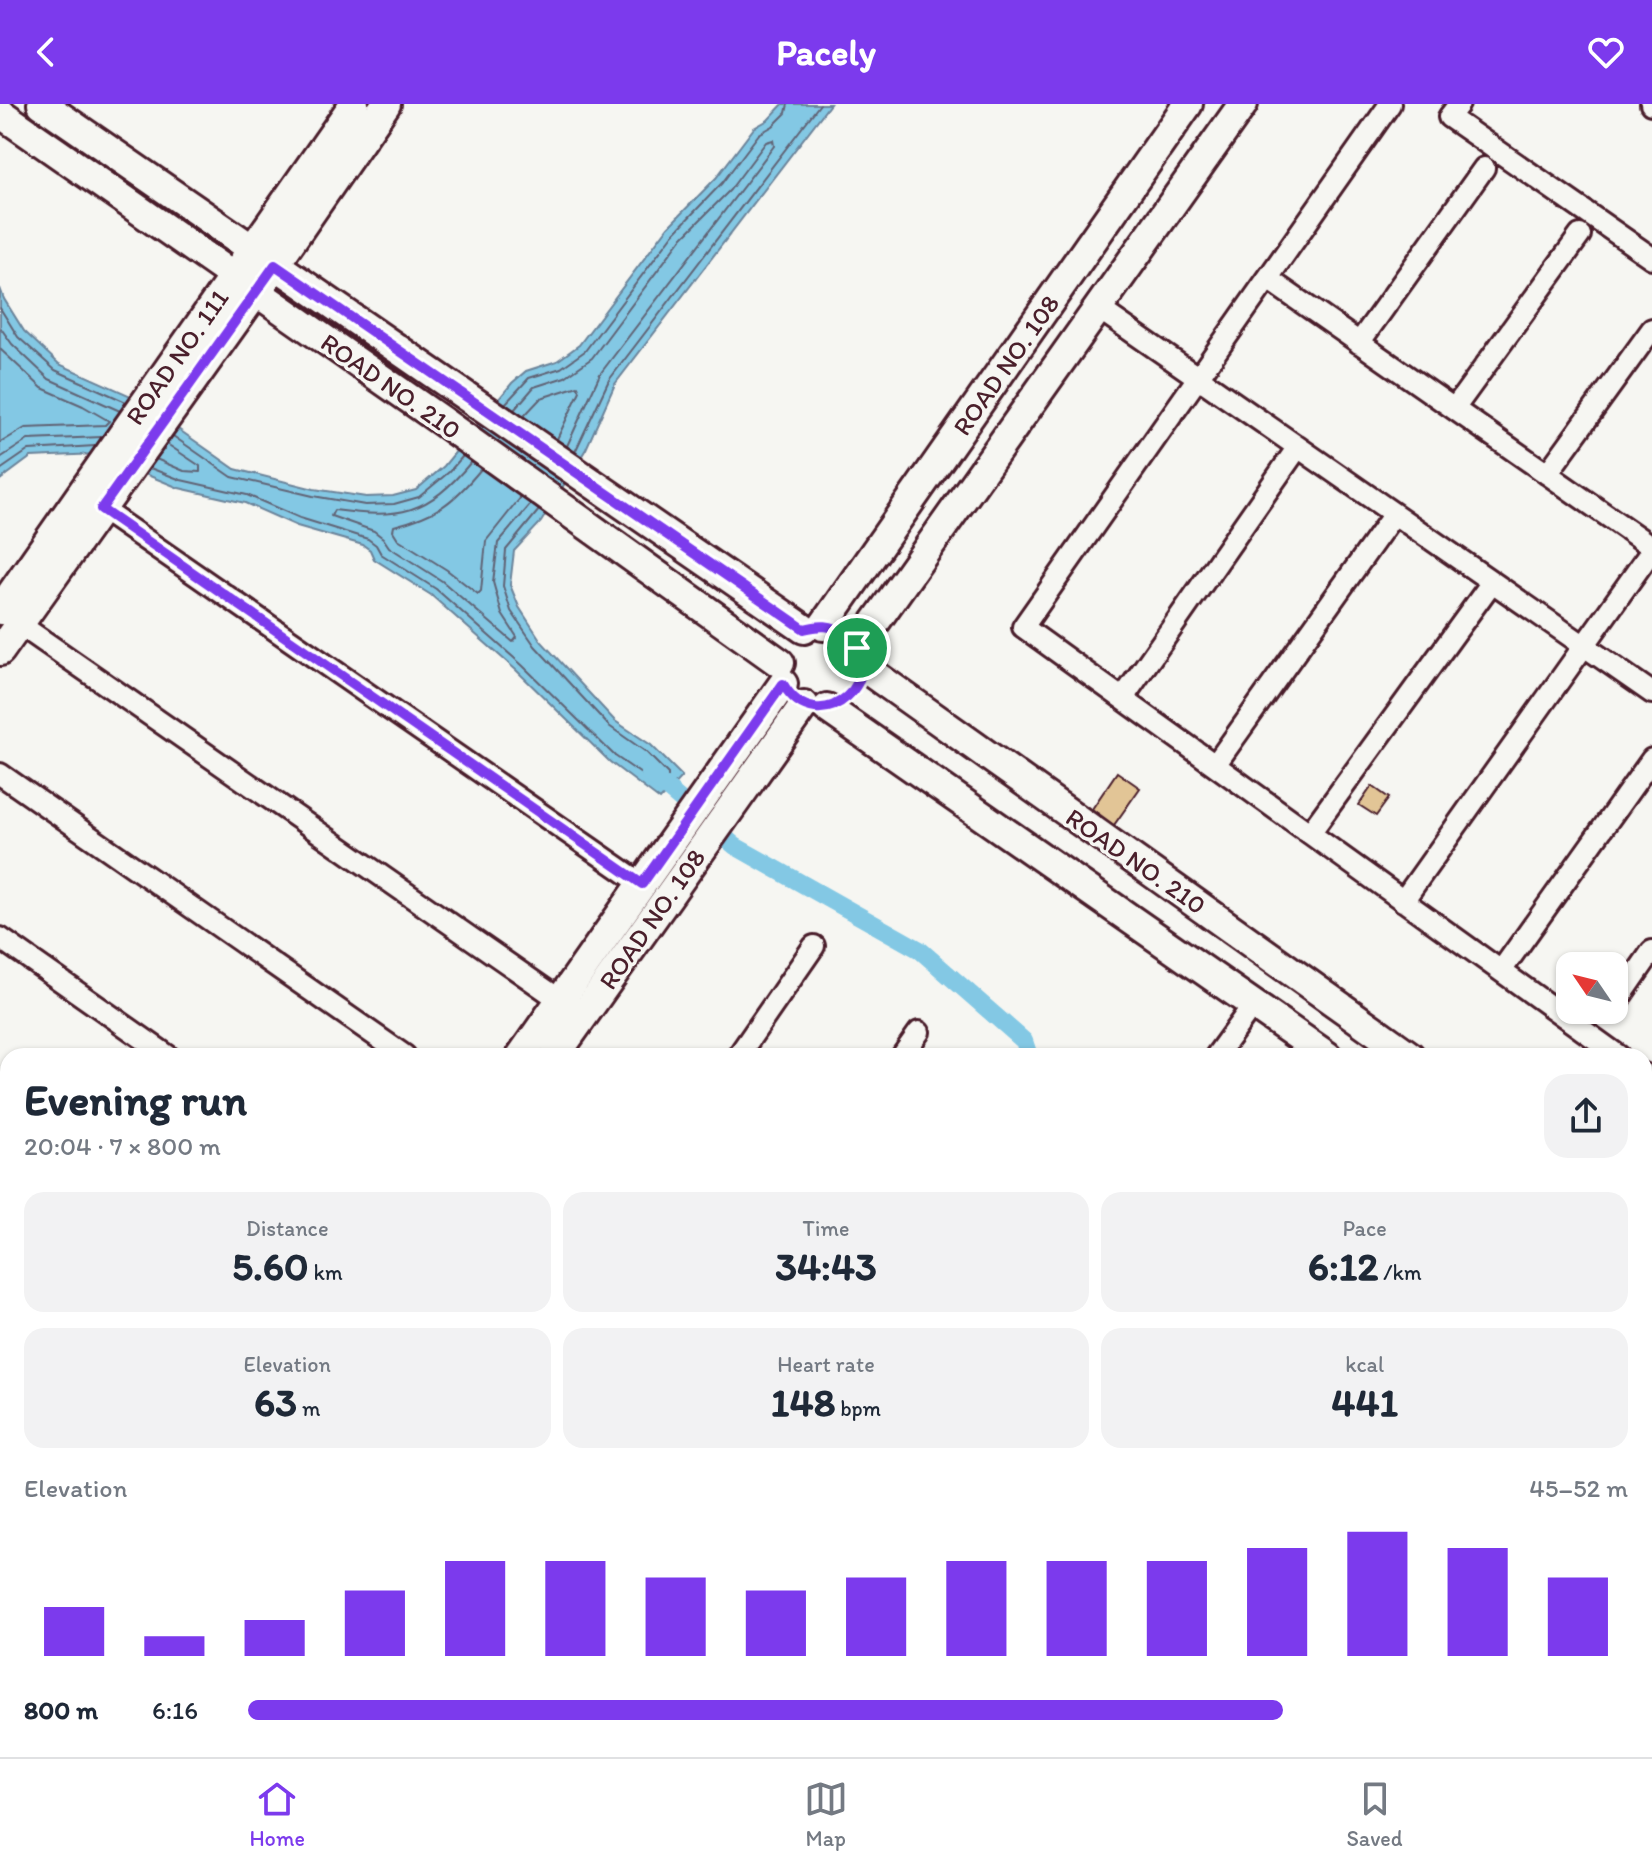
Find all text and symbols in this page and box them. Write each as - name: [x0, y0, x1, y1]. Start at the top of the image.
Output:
- icon: back: [24, 30, 68, 74]
- icon: heart: [1584, 30, 1628, 74]
- text: Pacely: [776, 31, 876, 74]
- street label: ROAD NO. 111: [119, 283, 235, 431]
- street label: ROAD NO. 108: [946, 288, 1066, 442]
- street label: ROAD NO. 210: [315, 326, 467, 446]
- pin: [823, 614, 891, 682]
- icon: arrive: [835, 626, 879, 670]
- street label: ROAD NO. 210: [1060, 801, 1212, 921]
- street label: ROAD NO. 108: [592, 842, 712, 996]
- north arrow: [1556, 952, 1628, 1024]
- map controls: [1556, 952, 1628, 1024]
- text: Evening run: [24, 1073, 247, 1126]
- button: share: [1544, 1074, 1628, 1158]
- text: 20:04 · 7 × 800 m: [24, 1130, 221, 1162]
- text: Distance: [246, 1215, 329, 1242]
- text: Time: [803, 1215, 849, 1242]
- text: Pace: [1343, 1215, 1387, 1242]
- text: 5.60: [232, 1242, 309, 1290]
- text: 34:43: [775, 1242, 877, 1290]
- text: 6:12: [1308, 1242, 1378, 1290]
- text: km: [309, 1259, 343, 1286]
- text: /km: [1378, 1259, 1422, 1286]
- text: Elevation: [244, 1351, 331, 1378]
- text: Heart rate: [777, 1351, 875, 1378]
- text: kcal: [1345, 1351, 1384, 1378]
- text: 63: [254, 1378, 297, 1426]
- text: 148: [771, 1378, 835, 1426]
- text: 441: [1331, 1378, 1398, 1426]
- text: m: [297, 1395, 321, 1422]
- text: bpm: [835, 1395, 881, 1422]
- text: Elevation: [24, 1472, 127, 1504]
- text: 45–52 m: [1529, 1472, 1628, 1504]
- text: 800 m: [24, 1694, 98, 1726]
- text: 6:16: [152, 1694, 198, 1726]
- tab: Home: [249, 1777, 305, 1852]
- tab: Map: [804, 1777, 848, 1852]
- tab: Saved: [1346, 1777, 1403, 1852]

